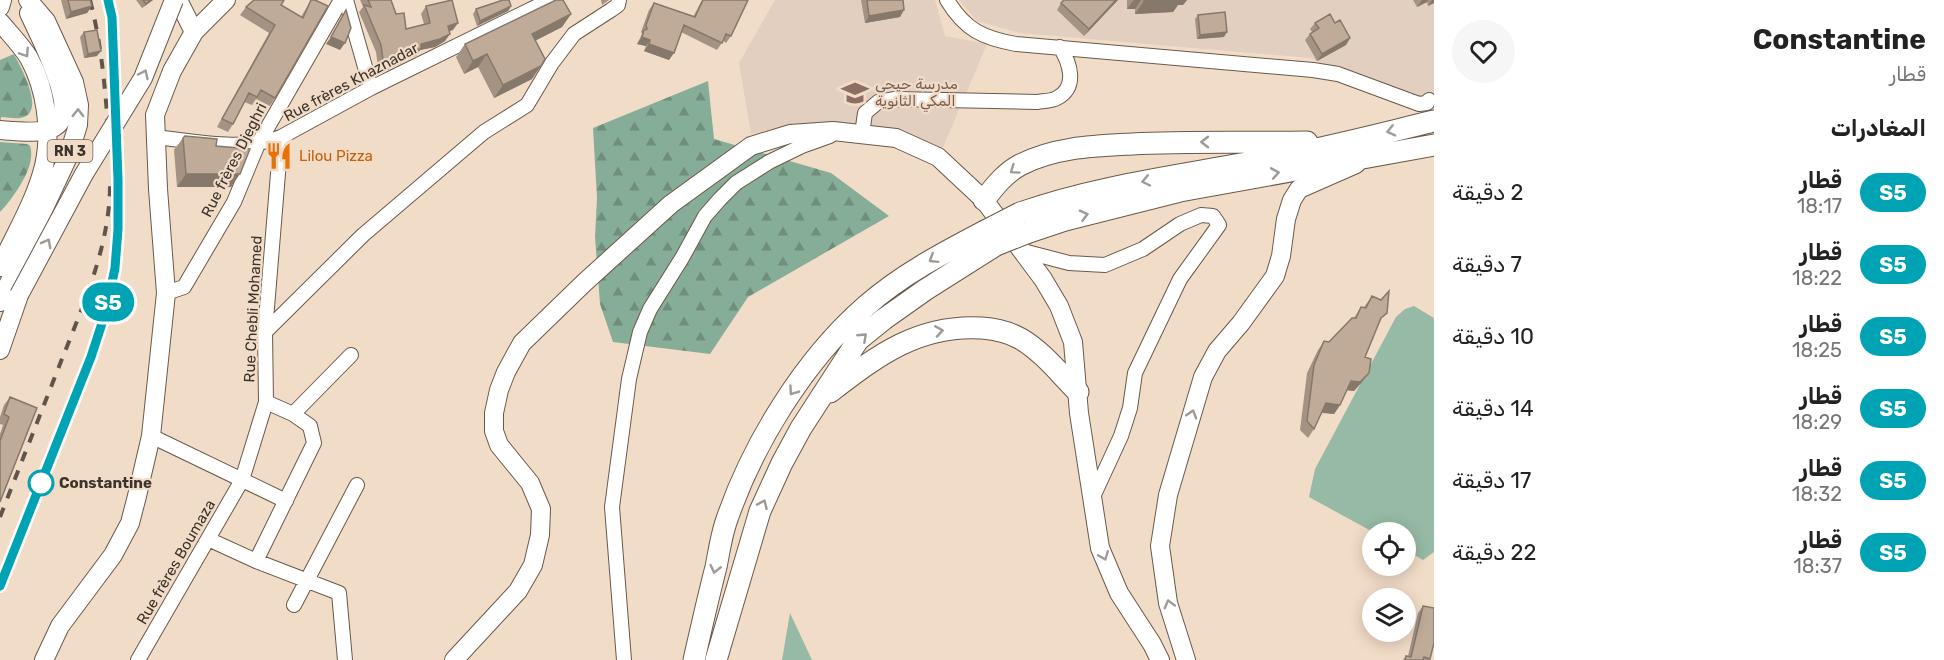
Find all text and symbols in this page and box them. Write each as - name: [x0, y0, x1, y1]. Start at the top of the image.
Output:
- button: heart: [1452, 20, 1515, 83]
- text: Constantine: [1753, 23, 1926, 56]
- street label: Rue frères Khaznadar: [281, 39, 422, 125]
- one-way arrow: [17, 47, 29, 57]
- text: قطار: [1889, 62, 1926, 86]
- one-way arrow: [136, 70, 148, 81]
- place label: مدرسة حيحي المكي الثانوية: [875, 75, 958, 113]
- school or university icon: مدرسة حيحي المكي الثانوية: [840, 78, 870, 108]
- street label: Rue frères Djeghri: [197, 100, 271, 220]
- one-way arrow: [72, 108, 85, 117]
- text: المغادرات: [1831, 115, 1926, 142]
- one-way arrow: [1386, 124, 1396, 137]
- one-way arrow: [1200, 136, 1209, 148]
- road number: RN 3: [48, 140, 92, 162]
- restaurant icon: Lilou Pizza: [264, 141, 294, 171]
- place label: Lilou Pizza: [299, 147, 373, 165]
- one-way arrow: [1010, 163, 1021, 174]
- one-way arrow: [1270, 167, 1280, 180]
- text: قطار: [1800, 167, 1842, 194]
- one-way arrow: [1141, 174, 1151, 187]
- text: 2 دقيقة: [1452, 179, 1524, 206]
- text: S5: [1879, 180, 1907, 205]
- text: 18:17: [1797, 194, 1842, 218]
- one-way arrow: [1079, 209, 1089, 222]
- street label: Rue Chebli Mohamed: [240, 235, 266, 383]
- one-way arrow: [40, 239, 51, 250]
- text: قطار: [1800, 239, 1842, 266]
- one-way arrow: [929, 251, 939, 263]
- text: 7 دقيقة: [1452, 251, 1522, 278]
- text: S5: [1879, 252, 1907, 277]
- text: 18:22: [1792, 266, 1842, 290]
- line badge: S5: [81, 282, 135, 322]
- text: S5: [94, 290, 122, 315]
- text: قطار: [1800, 311, 1842, 338]
- text: 10 دقيقة: [1452, 323, 1534, 350]
- text: S5: [1879, 324, 1907, 349]
- one-way arrow: [934, 325, 944, 337]
- one-way arrow: [856, 333, 866, 344]
- text: 18:25: [1792, 338, 1842, 362]
- text: قطار: [1800, 383, 1842, 410]
- one-way arrow: [789, 385, 800, 396]
- text: 14 دقيقة: [1452, 395, 1534, 422]
- text: S5: [1879, 396, 1907, 421]
- one-way arrow: [1185, 409, 1197, 420]
- text: 18:29: [1792, 410, 1842, 434]
- text: قطار: [1800, 455, 1842, 482]
- text: 17 دقيقة: [1452, 467, 1531, 494]
- text: S5: [1879, 468, 1907, 493]
- marker: Constantine: [28, 470, 54, 496]
- place label: Constantine: [59, 474, 152, 492]
- text: 18:32: [1792, 482, 1842, 506]
- street label: Rue frères Boumaza: [133, 497, 219, 627]
- one-way arrow: [756, 499, 768, 510]
- map controls: [1362, 522, 1416, 642]
- button: locate: [1362, 522, 1416, 576]
- text: قطار: [1800, 527, 1842, 554]
- text: 22 دقيقة: [1452, 539, 1536, 566]
- text: S5: [1879, 540, 1907, 565]
- one-way arrow: [1097, 549, 1109, 560]
- text: 18:37: [1793, 554, 1842, 578]
- one-way arrow: [710, 563, 723, 573]
- button: layers: [1362, 588, 1416, 642]
- one-way arrow: [1163, 599, 1176, 609]

